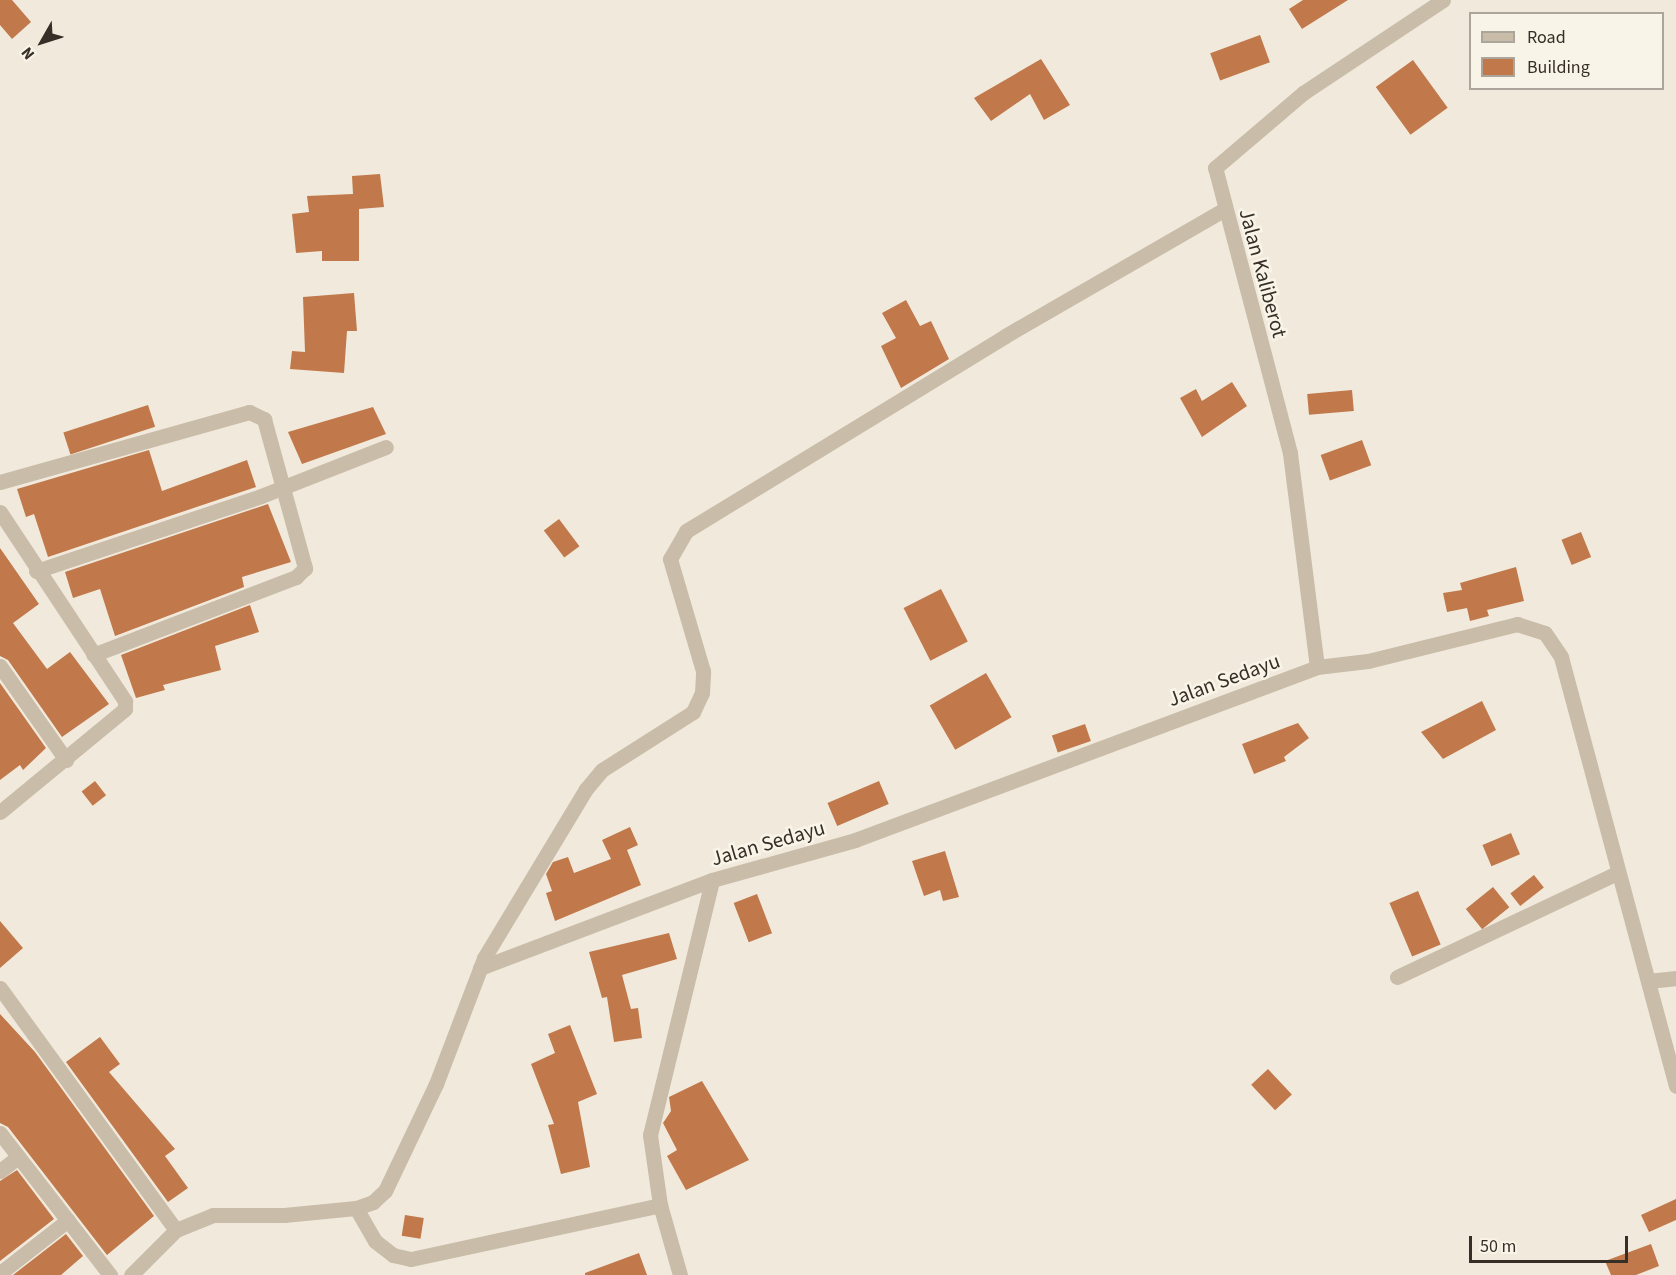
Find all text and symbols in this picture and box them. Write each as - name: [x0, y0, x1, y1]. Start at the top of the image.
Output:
- north arrow: [12, 12, 72, 72]
- legend: [1469, 12, 1664, 90]
- text: Road: [1527, 25, 1566, 50]
- text: N: [16, 42, 40, 64]
- text: Building: [1527, 55, 1590, 80]
- street label: Jalan Kaliberot: [1234, 206, 1292, 340]
- street label: Jalan Sedayu: [1165, 648, 1283, 712]
- street label: Jalan Sedayu: [708, 815, 828, 871]
- scale bar: [1472, 1224, 1631, 1262]
- text: 50 m: [1480, 1234, 1516, 1259]

